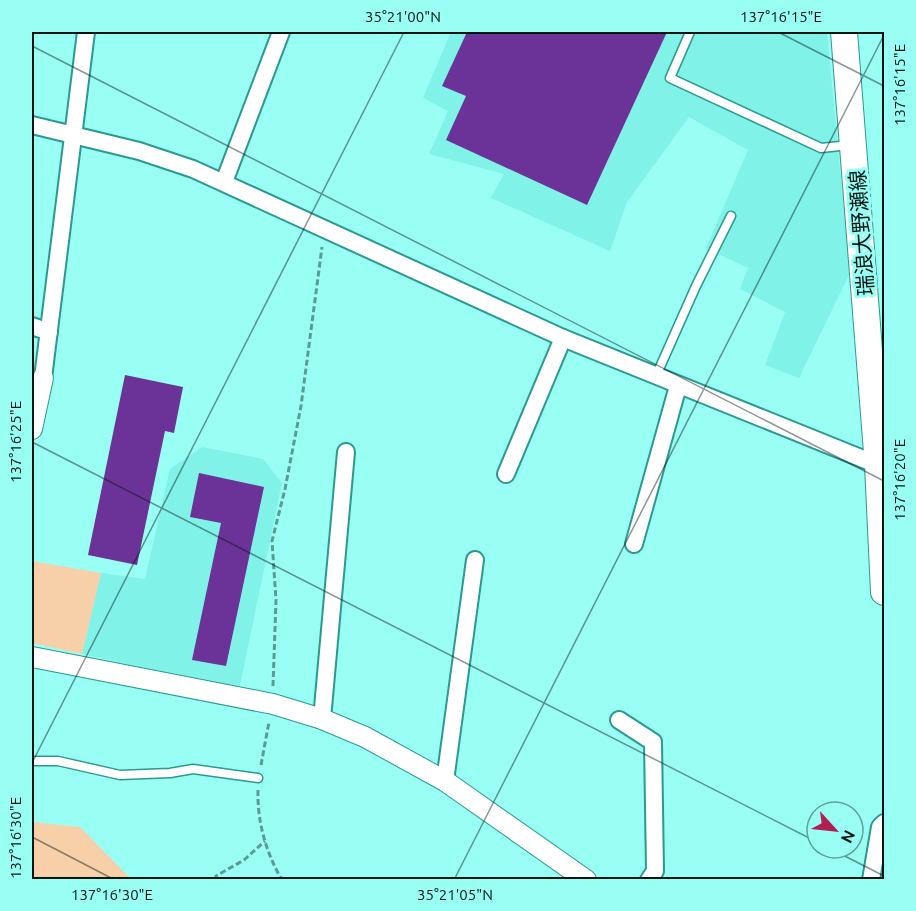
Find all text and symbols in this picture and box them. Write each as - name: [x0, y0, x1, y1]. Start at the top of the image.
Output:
- text: 35°21'00"N: [365, 8, 441, 25]
- text: 137°16'15"E: [740, 8, 822, 25]
- text: 137°16'15"E: [891, 44, 908, 126]
- street label: 瑞浪大野瀬線: [845, 169, 877, 297]
- text: 137°16'25"E: [7, 401, 24, 483]
- text: 137°16'20"E: [891, 439, 908, 521]
- text: 137°16'30"E: [7, 797, 24, 879]
- north arrow: [805, 800, 865, 860]
- text: N: [838, 827, 859, 846]
- text: 137°16'30"E: [71, 886, 153, 903]
- text: 35°21'05"N: [417, 886, 493, 903]

